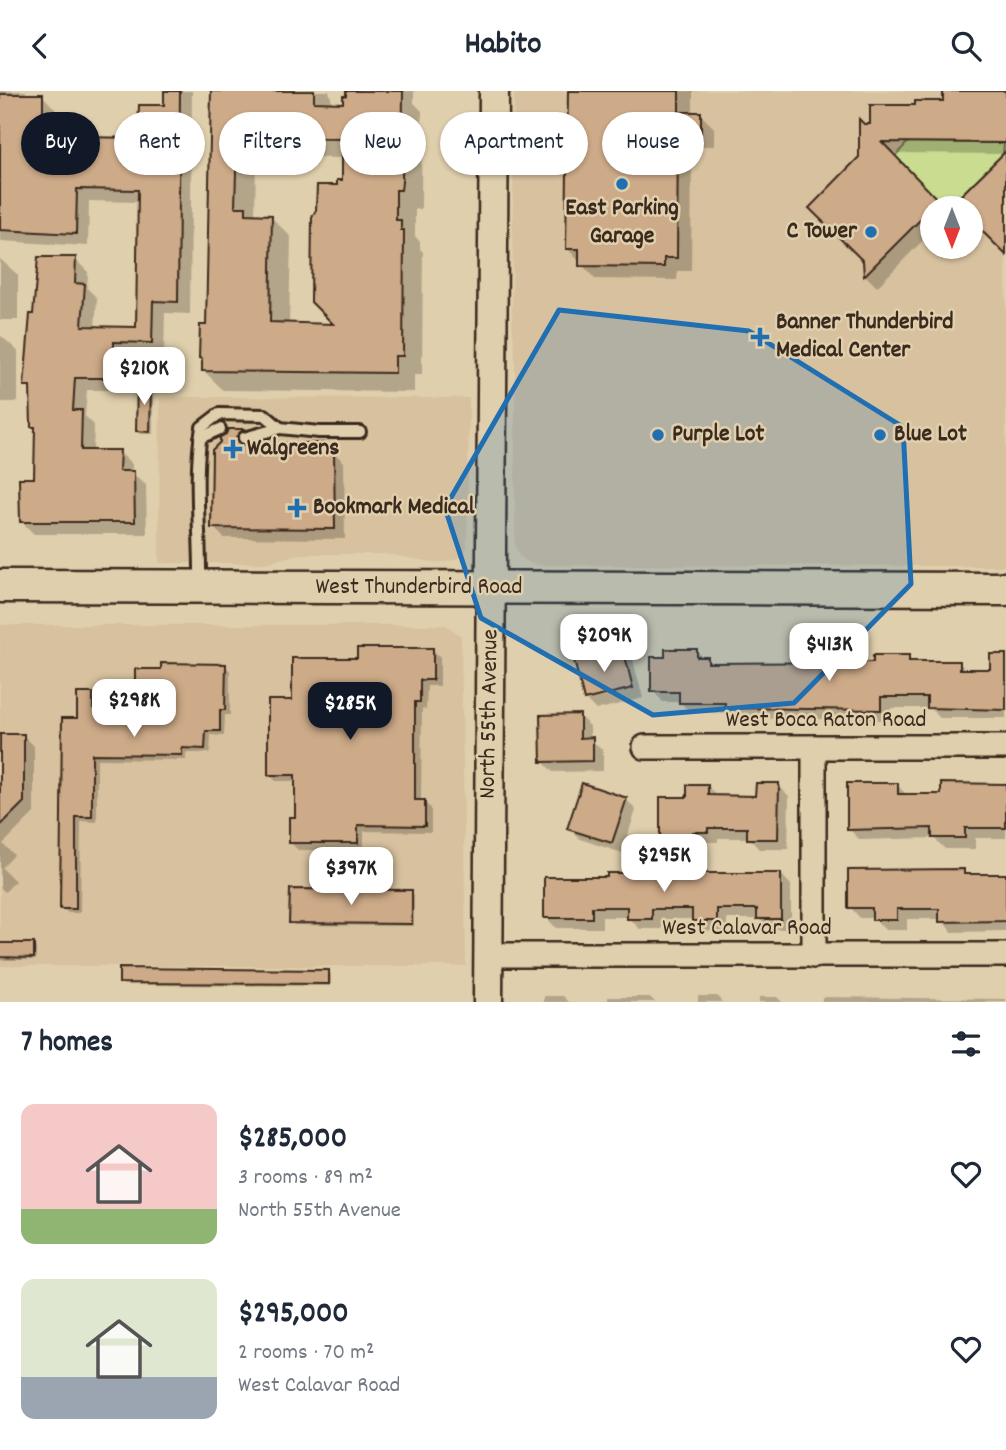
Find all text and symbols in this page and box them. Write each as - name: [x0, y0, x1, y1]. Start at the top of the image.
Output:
- text: Habito: [464, 23, 542, 69]
- icon: back: [21, 27, 59, 65]
- icon: search: [947, 27, 985, 65]
- chip: Buy: [21, 112, 100, 175]
- chip: Rent: [114, 112, 205, 175]
- chip: Filters: [219, 112, 326, 175]
- chip: New: [340, 112, 426, 175]
- chip: Apartment: [440, 112, 588, 175]
- chip: House: [602, 112, 704, 175]
- marker: East Parking Garage: [614, 176, 630, 192]
- place label: East Parking Garage: [565, 192, 679, 254]
- north arrow: [920, 196, 984, 259]
- map controls: [920, 196, 983, 259]
- place label: C Tower: [787, 215, 858, 249]
- marker: C Tower: [863, 224, 879, 240]
- place label: Banner Thunderbird Medical Center: [776, 306, 953, 368]
- marker: Banner Thunderbird Medical Center: [750, 327, 770, 347]
- pin: $210K: [95, 347, 193, 407]
- text: $210K: [119, 353, 169, 386]
- place label: Purple Lot: [672, 418, 764, 452]
- place label: Blue Lot: [894, 418, 967, 452]
- marker: Purple Lot: [650, 427, 666, 443]
- marker: Blue Lot: [872, 427, 888, 443]
- place label: Walgreens: [247, 432, 339, 466]
- marker: Walgreens: [225, 441, 241, 457]
- place label: Bookmark Medical: [313, 491, 475, 525]
- marker: Bookmark Medical: [287, 498, 307, 518]
- street label: West Thunderbird Road: [316, 571, 522, 605]
- pin: $209K: [555, 615, 653, 674]
- text: $209K: [576, 620, 632, 653]
- pin: $413K: [780, 623, 878, 683]
- street label: North 55th Avenue: [472, 629, 508, 799]
- text: $413K: [805, 629, 853, 662]
- pin: $298K: [85, 679, 183, 739]
- pin: $285K: [301, 683, 399, 742]
- text: $298K: [108, 685, 160, 718]
- text: $285K: [324, 688, 376, 721]
- street label: West Boca Raton Road: [725, 704, 927, 738]
- pin: $295K: [615, 835, 713, 894]
- text: $295K: [637, 840, 691, 873]
- pin: $397K: [302, 847, 400, 907]
- text: $397K: [325, 853, 377, 886]
- street label: West Calavar Road: [662, 912, 832, 946]
- text: 7 homes: [21, 1023, 113, 1066]
- icon: filters: [947, 1025, 985, 1063]
- text: $285,000: [238, 1119, 347, 1162]
- icon: home: [77, 1132, 161, 1216]
- icon: heart: [947, 1155, 985, 1193]
- text: 3 rooms · 89 m²: [238, 1162, 373, 1195]
- text: North 55th Avenue: [238, 1195, 401, 1228]
- text: $295,000: [238, 1294, 349, 1337]
- icon: home: [77, 1307, 161, 1391]
- icon: heart: [947, 1330, 985, 1368]
- text: 2 rooms · 70 m²: [238, 1337, 374, 1370]
- text: West Calavar Road: [238, 1370, 400, 1403]

